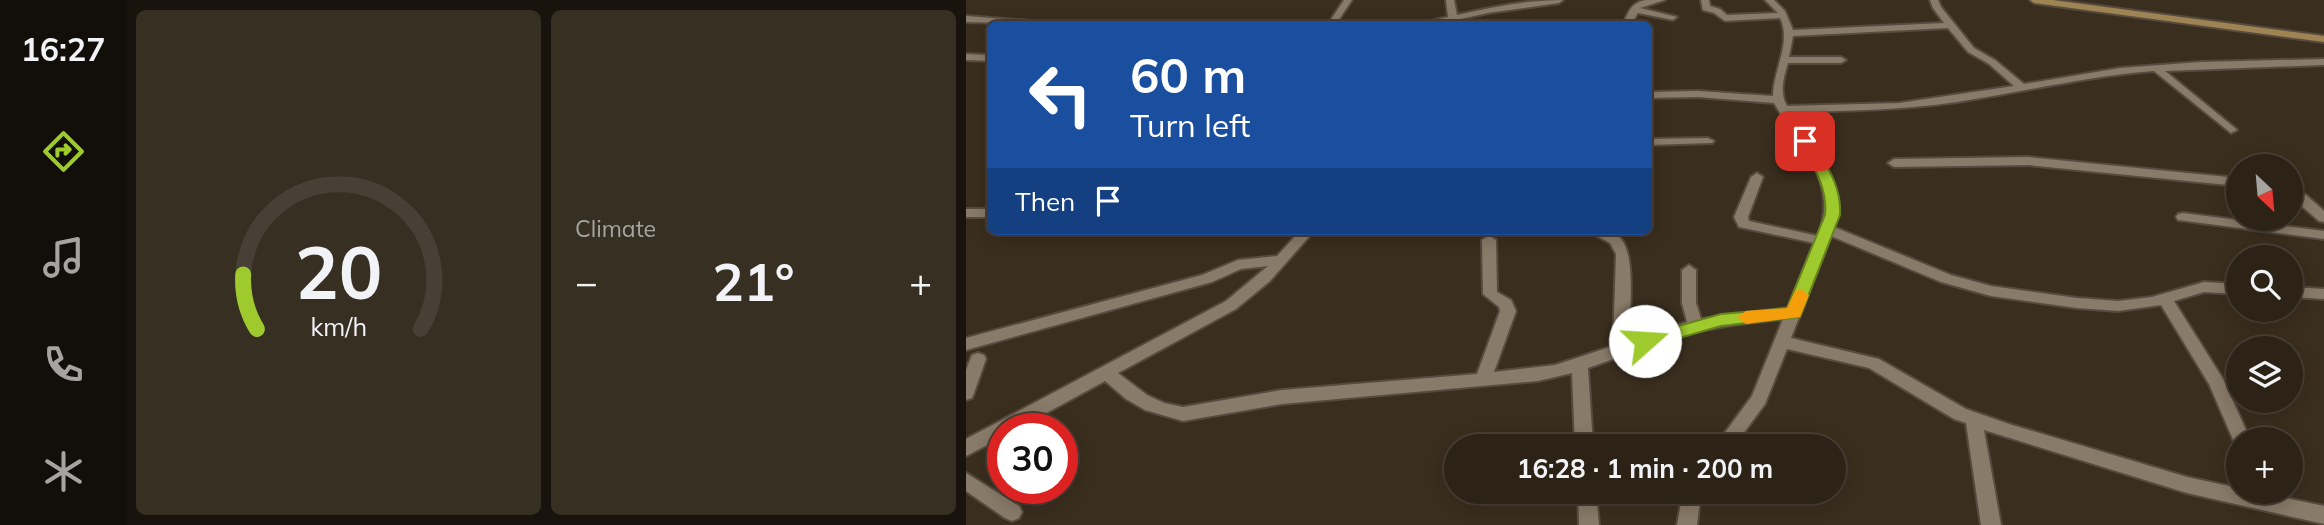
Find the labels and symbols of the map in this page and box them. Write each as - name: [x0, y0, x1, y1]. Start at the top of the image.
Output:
- pin: [1775, 111, 1835, 171]
- north arrow: [2226, 154, 2303, 231]
- position arrow: [1608, 304, 1682, 378]
- speed limit sign: 30: [987, 413, 1078, 504]

